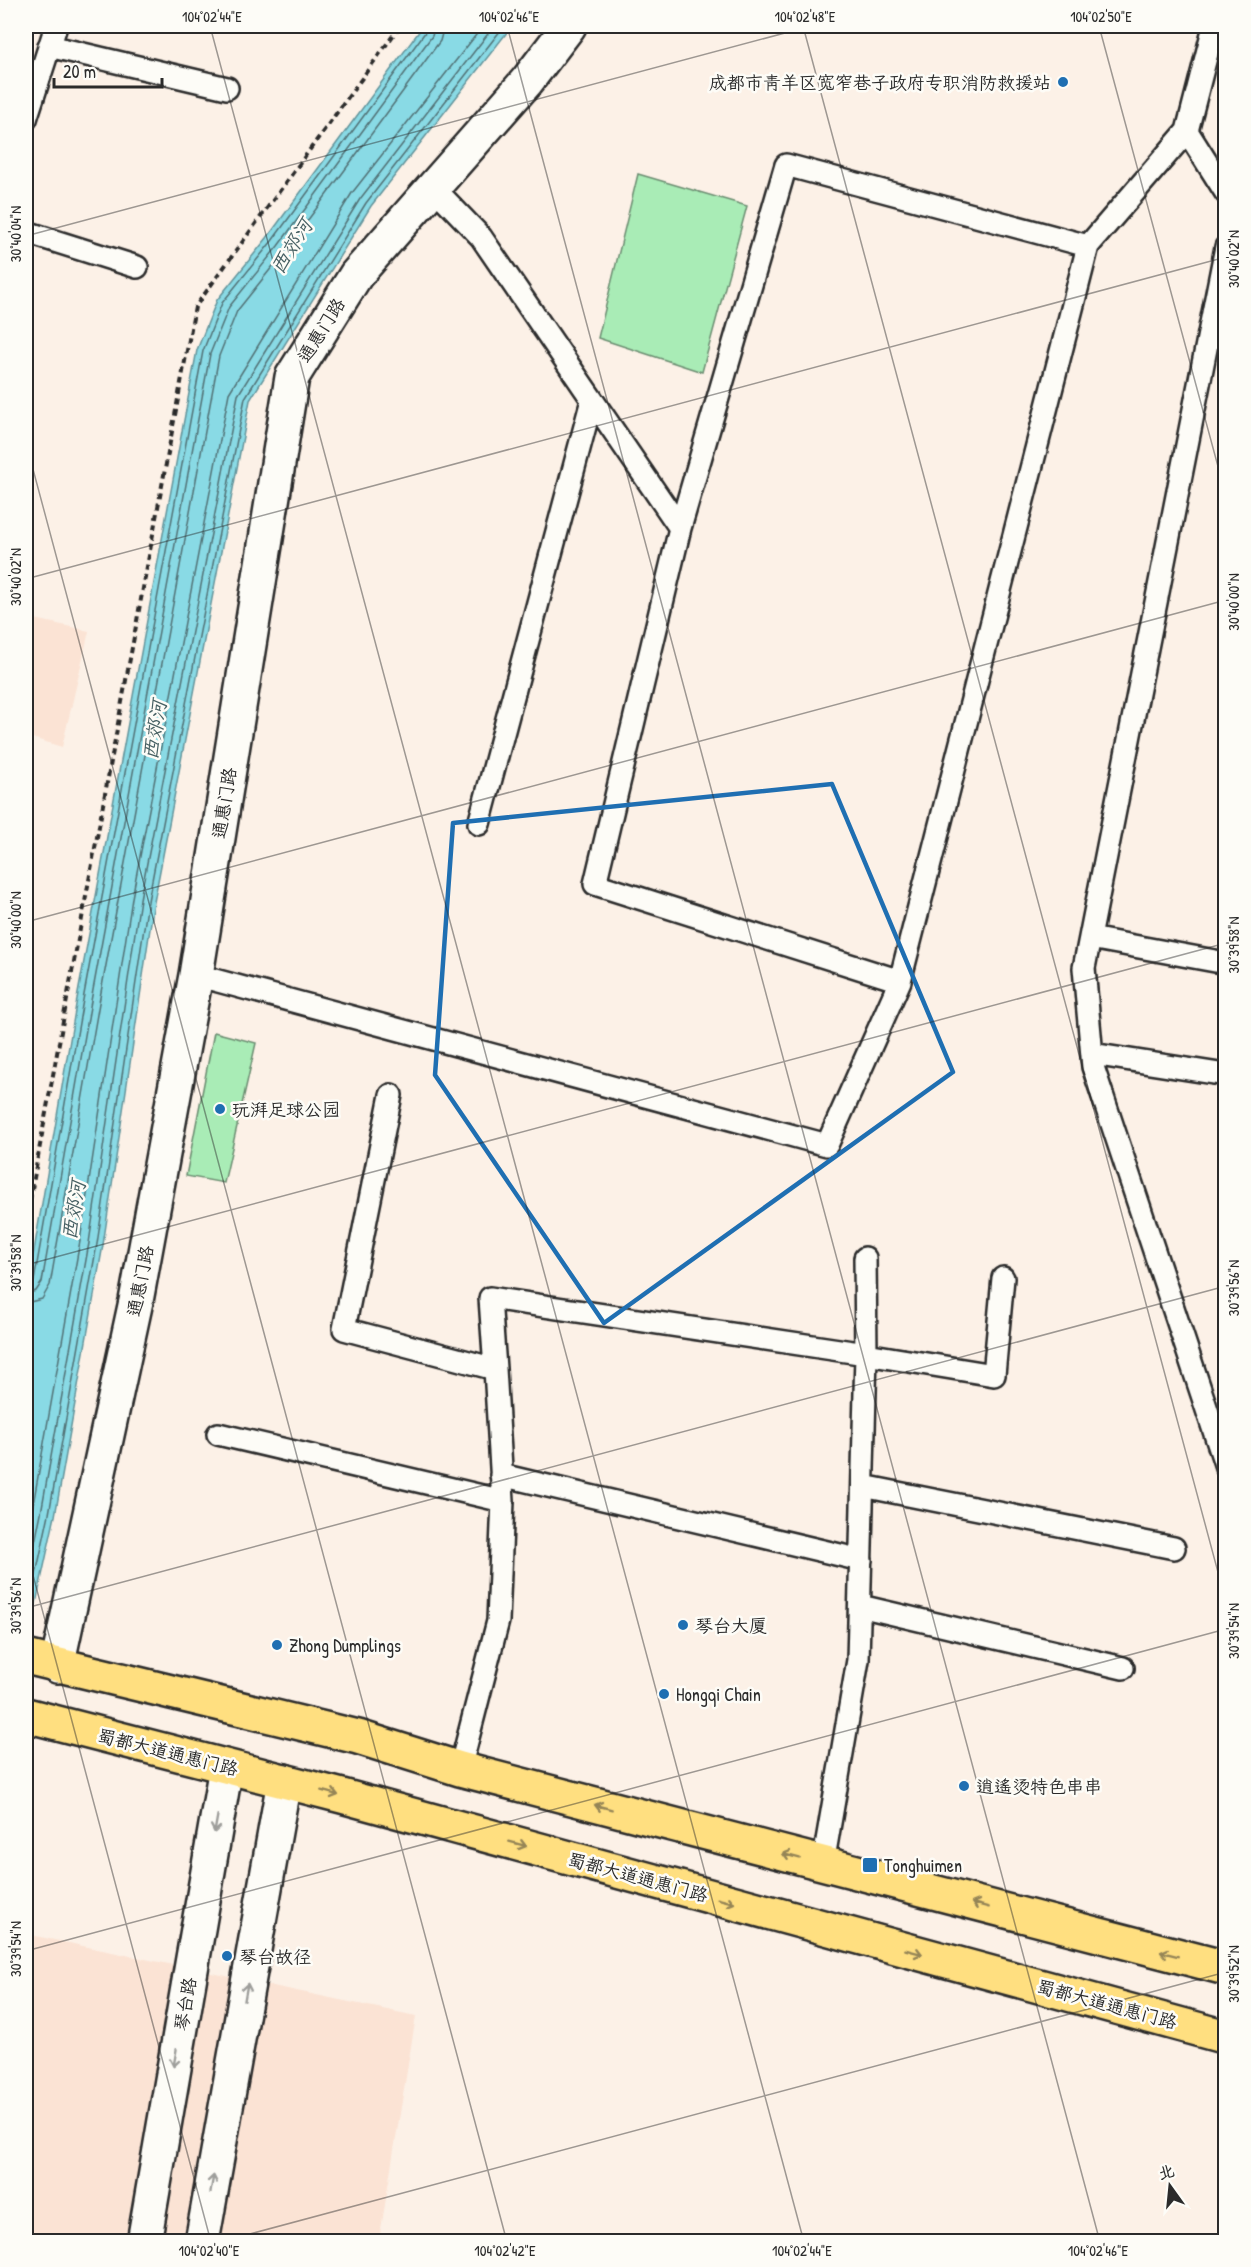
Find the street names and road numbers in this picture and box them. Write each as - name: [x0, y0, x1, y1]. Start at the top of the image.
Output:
- street label: 通惠门路: [291, 293, 351, 367]
- street label: 通惠门路: [206, 765, 242, 841]
- street label: 通惠门路: [121, 1243, 159, 1319]
- street label: 蜀都大道通惠门路: [95, 1722, 241, 1782]
- street label: 蜀都大道通惠门路: [565, 1846, 711, 1908]
- street label: 蜀都大道通惠门路: [1034, 1973, 1180, 2035]
- street label: 琴台路: [168, 1975, 202, 2033]

